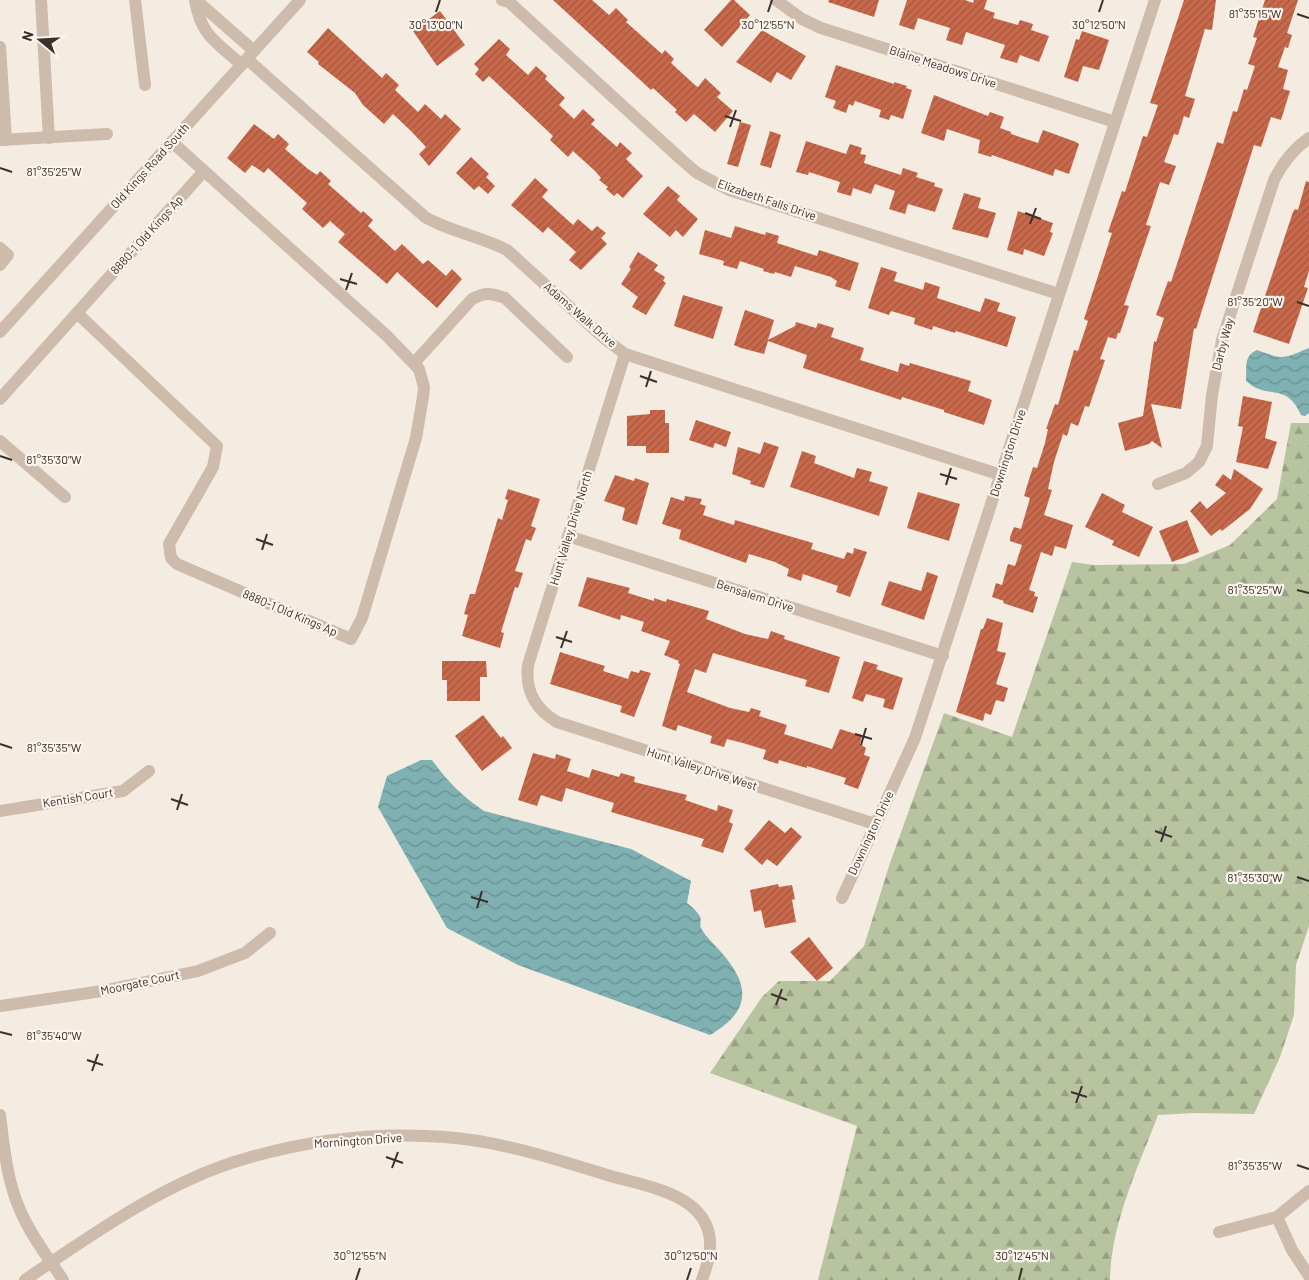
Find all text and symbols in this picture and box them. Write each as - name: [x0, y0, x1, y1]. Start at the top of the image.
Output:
- text: 81°35'15"W: [1229, 6, 1282, 20]
- north arrow: [15, 15, 65, 65]
- text: 30°13'00"N: [409, 17, 463, 31]
- text: 30°12'55"N: [741, 17, 795, 31]
- text: 30°12'50"N: [1072, 17, 1126, 31]
- text: N: [18, 29, 37, 43]
- street label: Blaine Meadows Drive: [888, 42, 999, 90]
- street label: Old Kings Road South: [107, 120, 191, 211]
- text: 81°35'25"W: [27, 164, 82, 178]
- street label: Elizabeth Falls Drive: [716, 176, 819, 223]
- street label: 8880-1 Old Kings Ap: [107, 192, 185, 277]
- street label: Adams Walk Drive: [541, 279, 620, 350]
- text: 81°35'20"W: [1227, 294, 1283, 308]
- street label: Darby Way: [1208, 316, 1236, 372]
- street label: Downington Drive: [986, 407, 1028, 498]
- text: 81°35'30"W: [26, 452, 82, 466]
- street label: Hunt Valley Drive North: [546, 469, 594, 587]
- street label: Bensalem Drive: [715, 576, 796, 614]
- text: 81°35'25"W: [1228, 582, 1283, 596]
- street label: 8880-1 Old Kings Ap: [241, 586, 340, 638]
- text: 81°35'35"W: [27, 740, 82, 754]
- street label: Hunt Valley Drive West: [645, 744, 759, 793]
- street label: Kentish Court: [42, 785, 114, 809]
- street label: Downington Drive: [844, 788, 896, 877]
- text: 81°35'30"W: [1227, 870, 1283, 884]
- street label: Moorgate Court: [99, 967, 181, 997]
- text: 81°35'40"W: [26, 1028, 82, 1042]
- street label: Mornington Drive: [313, 1130, 402, 1150]
- text: 81°35'35"W: [1228, 1158, 1283, 1172]
- text: 30°12'55"N: [333, 1248, 387, 1262]
- text: 30°12'50"N: [664, 1248, 718, 1262]
- text: 30°12'45"N: [995, 1248, 1049, 1262]

